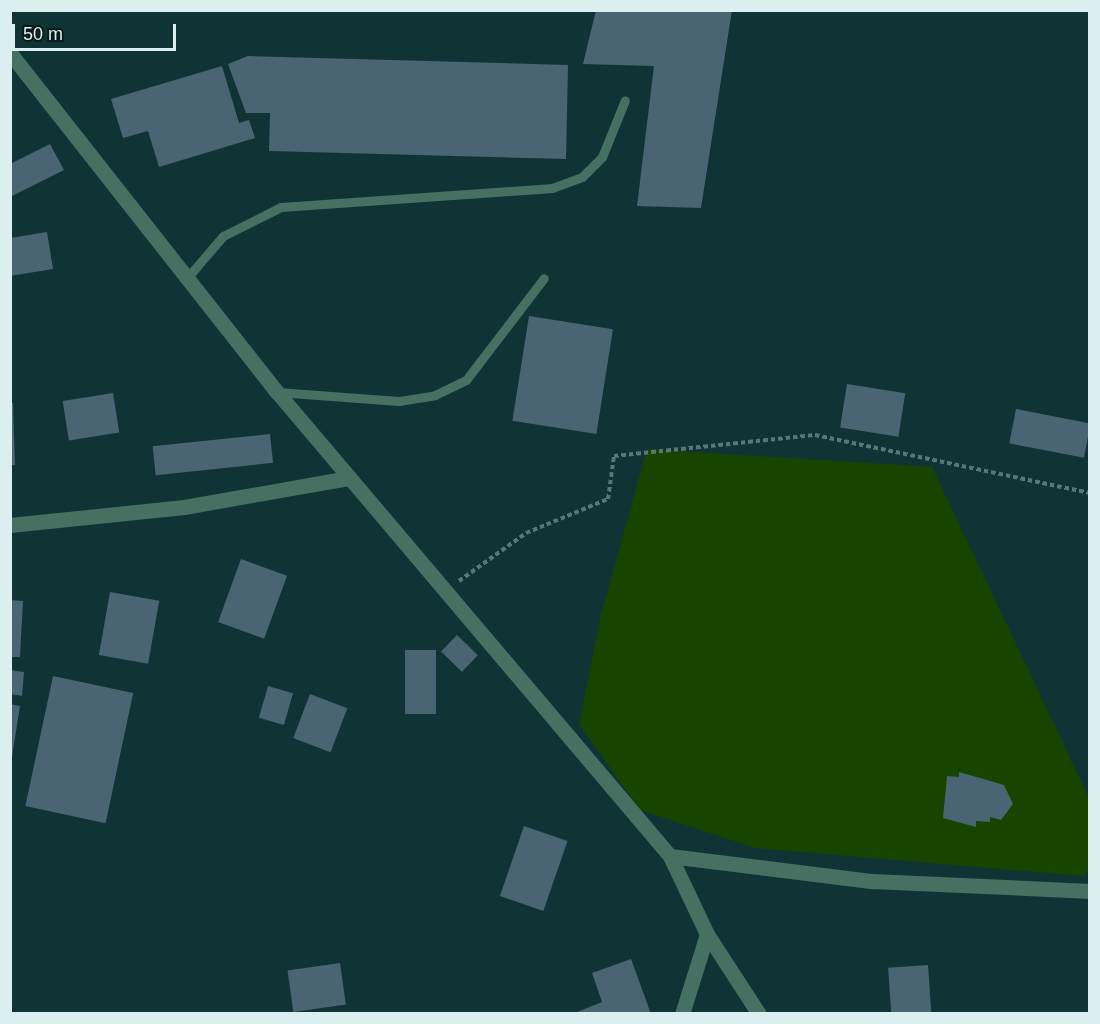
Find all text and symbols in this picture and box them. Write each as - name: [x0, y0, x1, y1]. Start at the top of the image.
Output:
- scale bar: [15, 12, 178, 50]
- text: 50 m: [23, 24, 63, 44]

